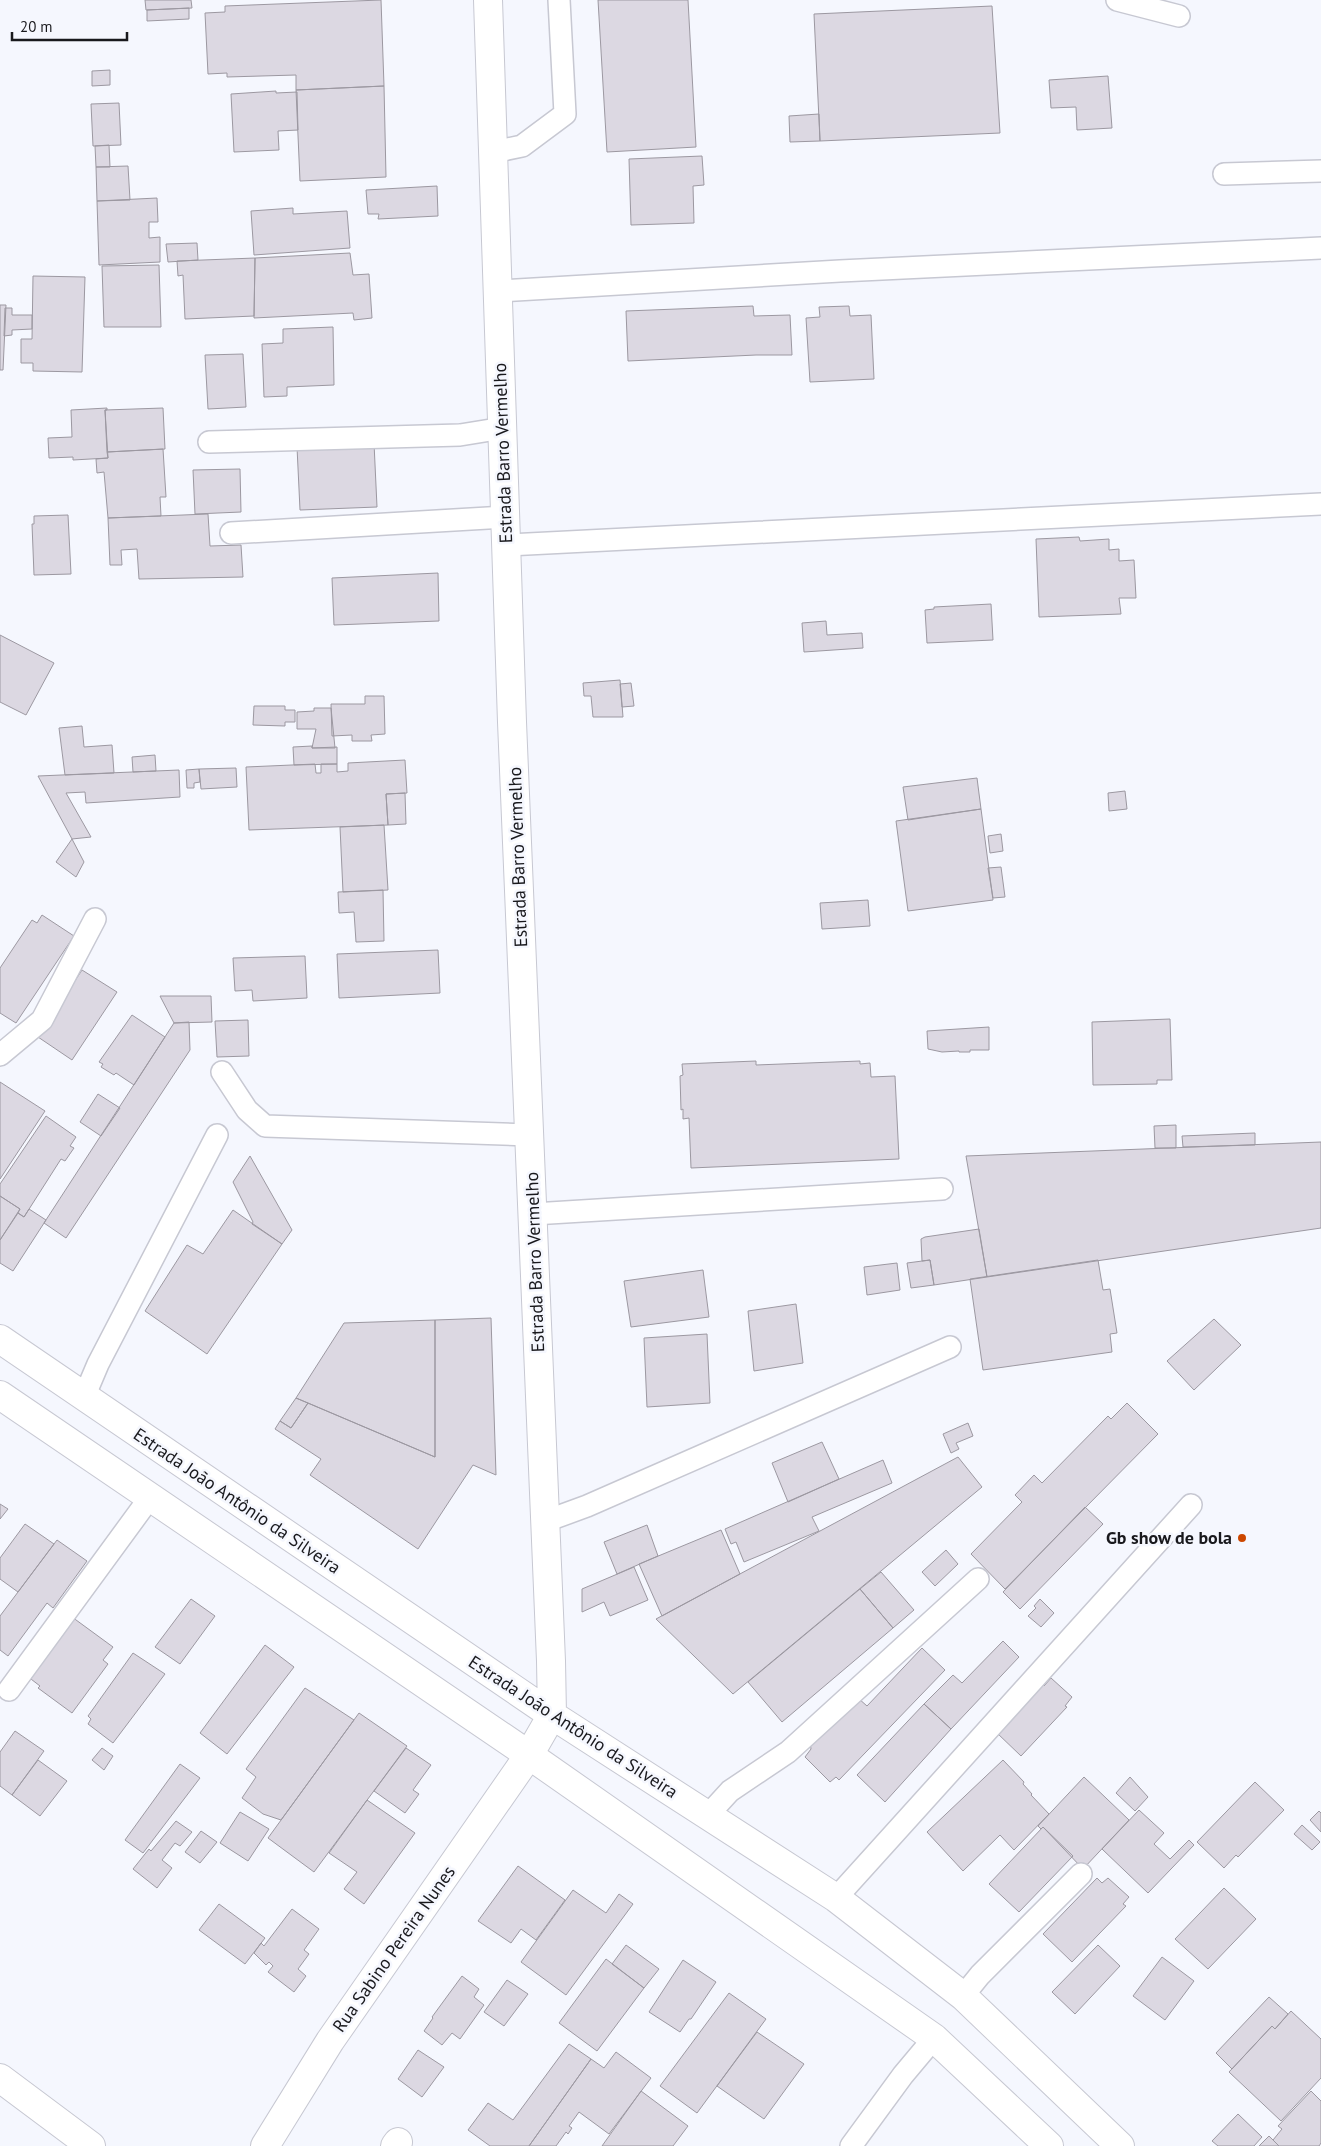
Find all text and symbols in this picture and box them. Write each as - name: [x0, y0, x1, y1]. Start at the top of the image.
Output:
- scale bar: [12, 10, 128, 42]
- text: 20 m: [20, 17, 53, 36]
- street label: Estrada Barro Vermelho: [488, 362, 517, 544]
- street label: Estrada Barro Vermelho: [503, 766, 532, 948]
- street label: Estrada Barro Vermelho: [520, 1171, 549, 1353]
- street label: Estrada João Antônio da Silveira: [129, 1423, 345, 1579]
- place label: Gb show de bola: [1106, 1526, 1232, 1549]
- marker: Gb show de bola: [1236, 1532, 1248, 1544]
- street label: Estrada João Antônio da Silveira: [464, 1650, 682, 1803]
- street label: Rua Sabino Pereira Nunes: [327, 1861, 460, 2036]

